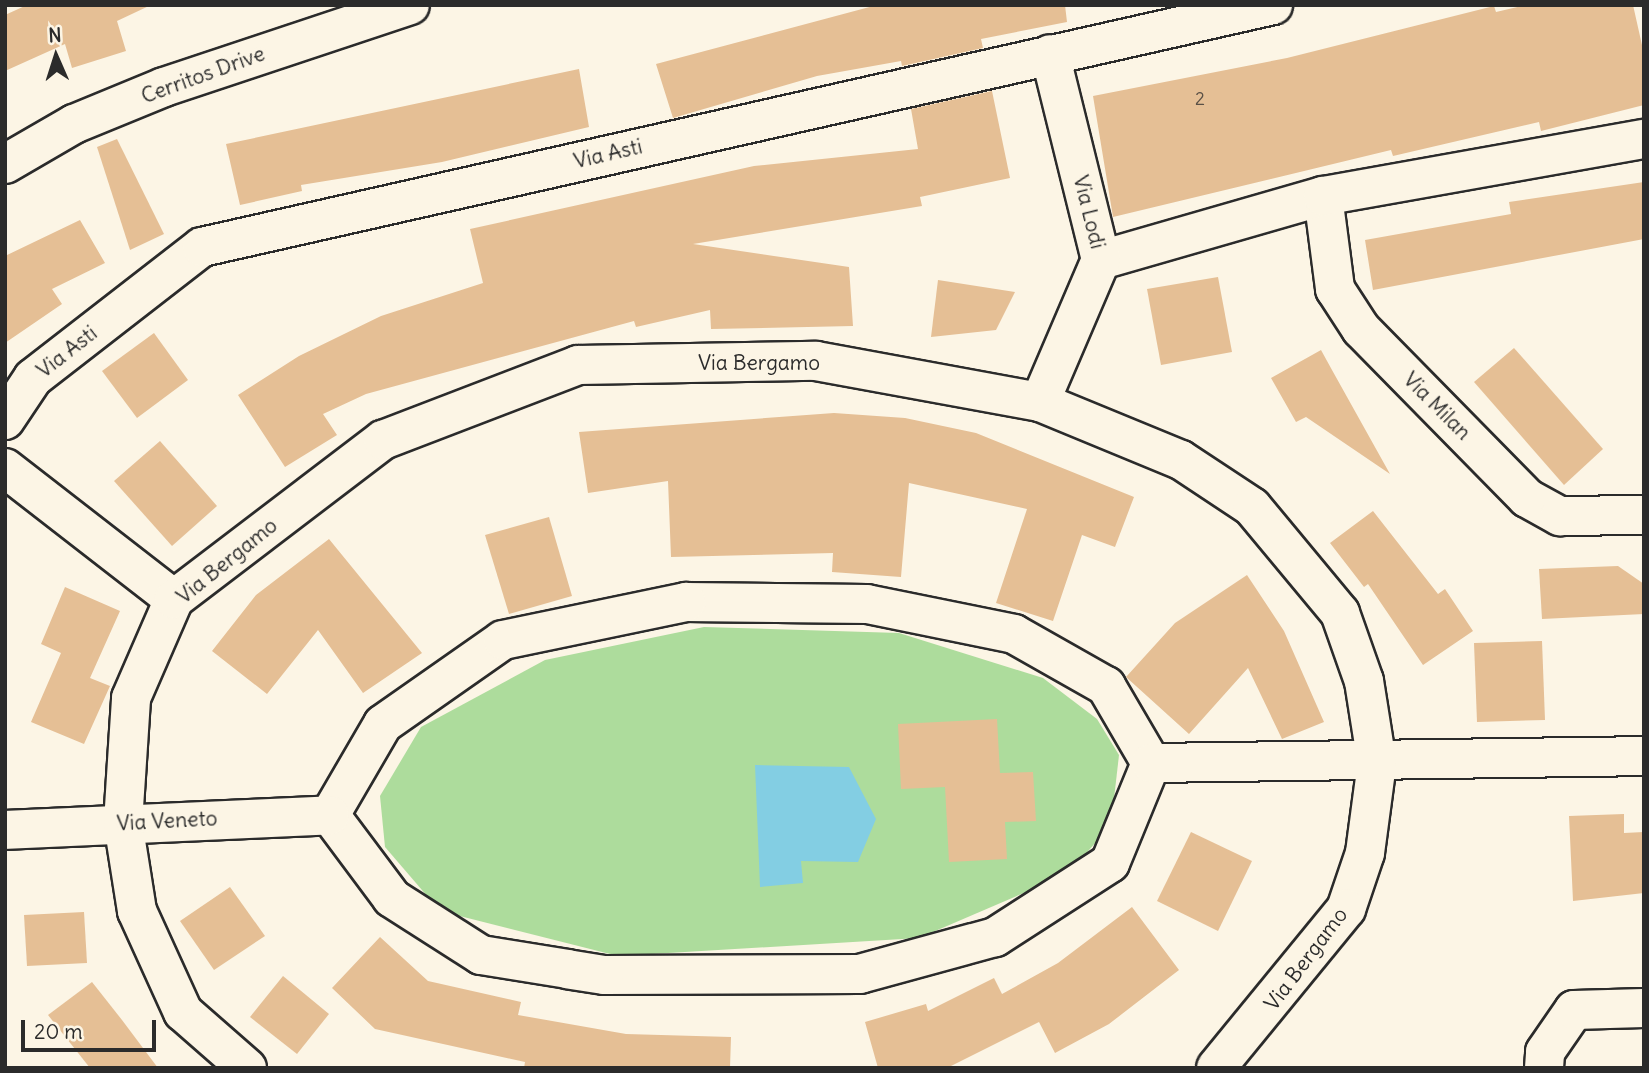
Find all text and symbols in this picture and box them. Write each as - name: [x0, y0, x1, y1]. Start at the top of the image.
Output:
- north arrow: [21, 21, 91, 91]
- text: N: [48, 23, 62, 47]
- street label: Cerritos Drive: [138, 41, 268, 109]
- house number: 2: [1195, 88, 1205, 110]
- street label: Via Asti: [571, 134, 645, 174]
- street label: Via Lodi: [1068, 173, 1110, 251]
- street label: Via Asti: [32, 321, 102, 383]
- street label: Via Bergamo: [698, 350, 820, 376]
- street label: Via Milan: [1398, 367, 1476, 445]
- street label: Via Bergamo: [172, 513, 282, 609]
- street label: Via Veneto: [116, 806, 218, 836]
- street label: Via Bergamo: [1259, 903, 1353, 1015]
- scale bar: [24, 1006, 159, 1050]
- text: 20 m: [34, 1018, 83, 1045]

